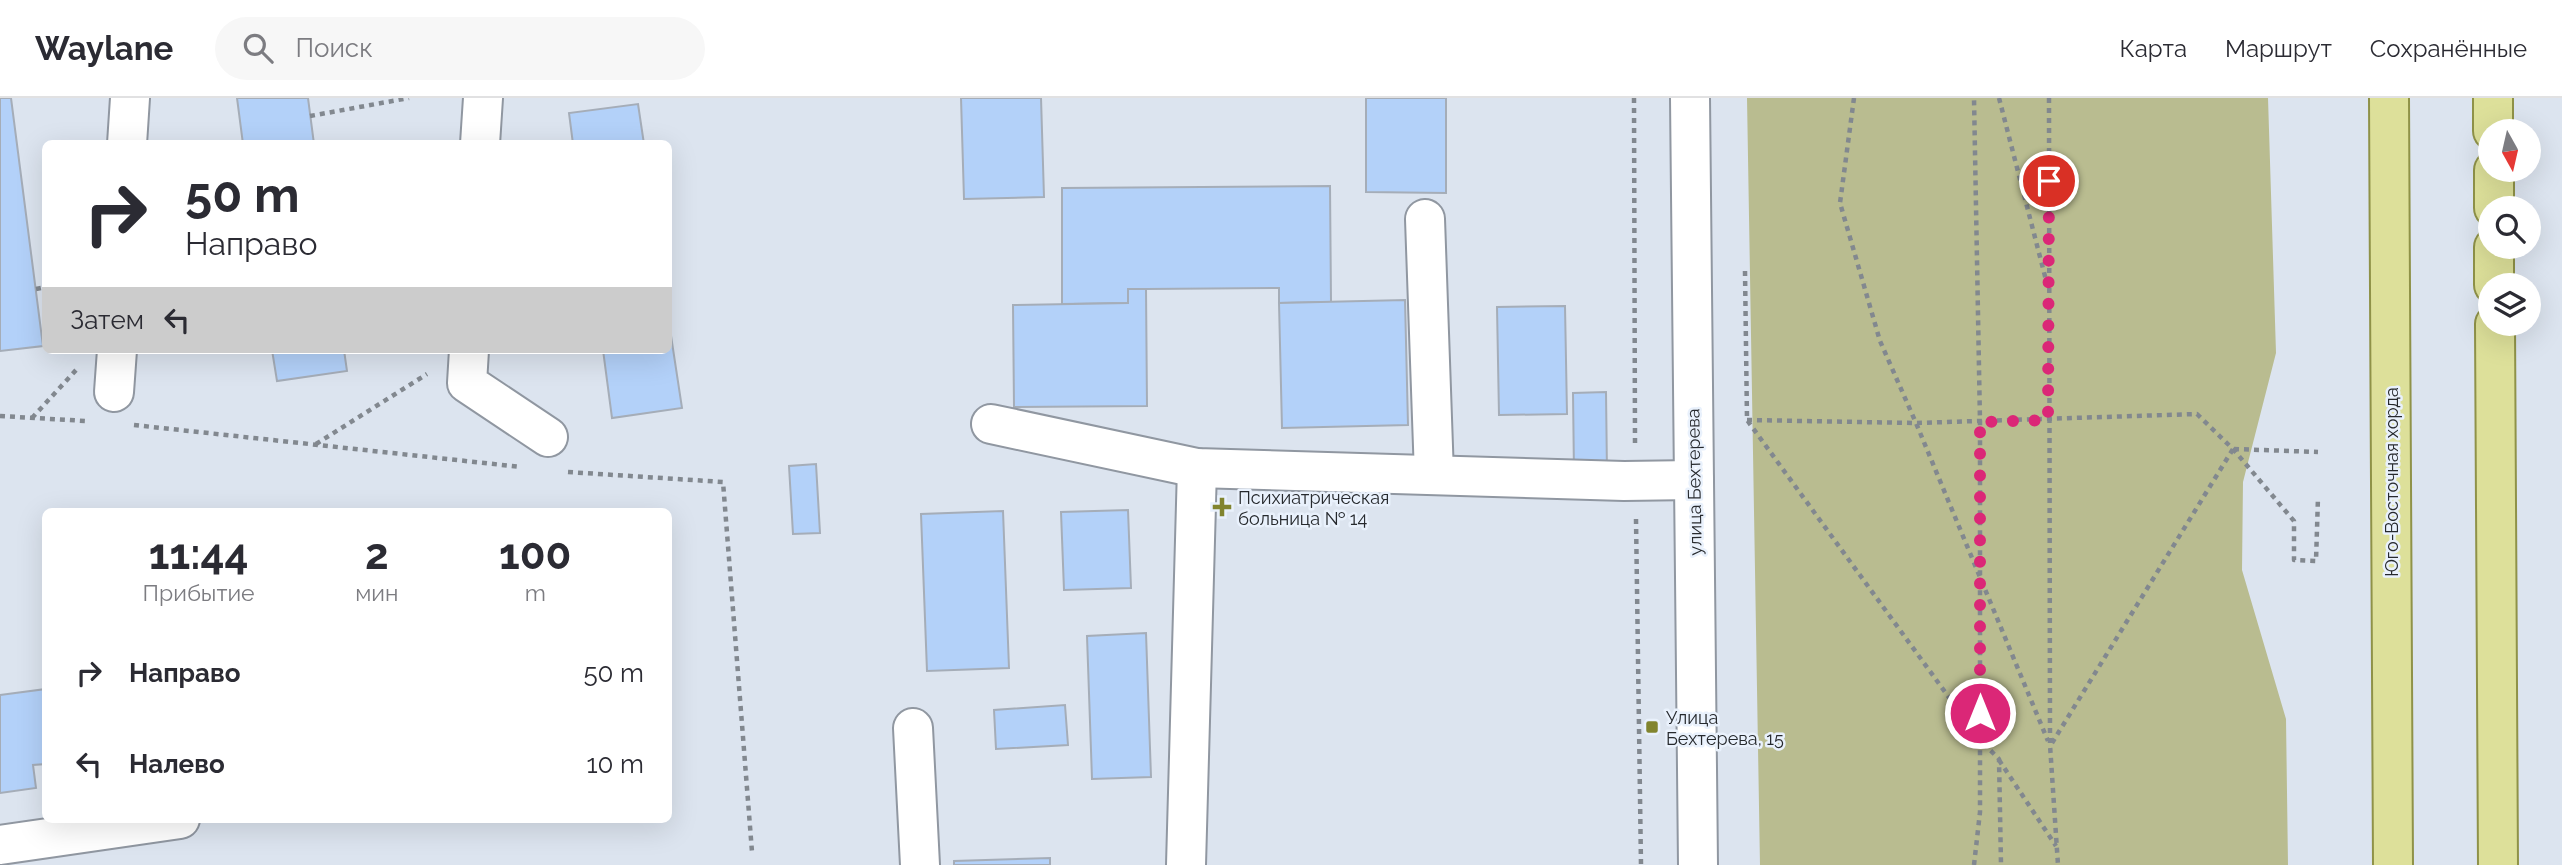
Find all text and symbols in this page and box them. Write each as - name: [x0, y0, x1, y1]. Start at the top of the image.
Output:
- search box: [215, 17, 705, 80]
- text: Waylane: [35, 29, 173, 68]
- icon: search: [239, 29, 277, 67]
- text: Поиск: [295, 33, 373, 63]
- text: Карта: [2119, 34, 2187, 63]
- text: Маршрут: [2225, 34, 2332, 63]
- text: Сохранённые: [2370, 34, 2527, 63]
- north arrow: [2478, 119, 2541, 182]
- map controls: [2478, 119, 2541, 336]
- pin: [2019, 151, 2079, 211]
- icon: arrive: [2030, 162, 2068, 200]
- text: 50 m: [185, 166, 300, 223]
- icon: right: [70, 168, 161, 259]
- button: search: [2478, 196, 2541, 259]
- text: Направо: [185, 225, 317, 262]
- button: layers: [2478, 273, 2541, 336]
- icon: left: [158, 301, 196, 339]
- text: Затем: [70, 305, 144, 335]
- street label: Юго-Восточная хорда: [2381, 387, 2402, 577]
- street label: улица Бехтерева: [1682, 408, 1706, 556]
- place label: Психиатрическая больница № 14: [1238, 487, 1389, 529]
- marker: Психиатрическая больница № 14: [1212, 497, 1232, 517]
- text: 11:44: [149, 530, 249, 579]
- text: 2: [365, 530, 389, 579]
- text: 100: [499, 530, 571, 579]
- text: Прибытие: [143, 579, 255, 606]
- text: мин: [355, 579, 398, 606]
- text: m: [525, 579, 546, 606]
- icon: right: [70, 654, 108, 692]
- text: Направо: [129, 658, 240, 688]
- text: 50 m: [583, 658, 644, 688]
- position arrow: [1943, 676, 2017, 750]
- place label: Улица Бехтерева, 15: [1666, 707, 1784, 749]
- marker: Улица Бехтерева, 15: [1644, 719, 1660, 735]
- icon: left: [70, 745, 108, 783]
- text: Налево: [129, 749, 225, 779]
- text: 10 m: [586, 749, 644, 779]

